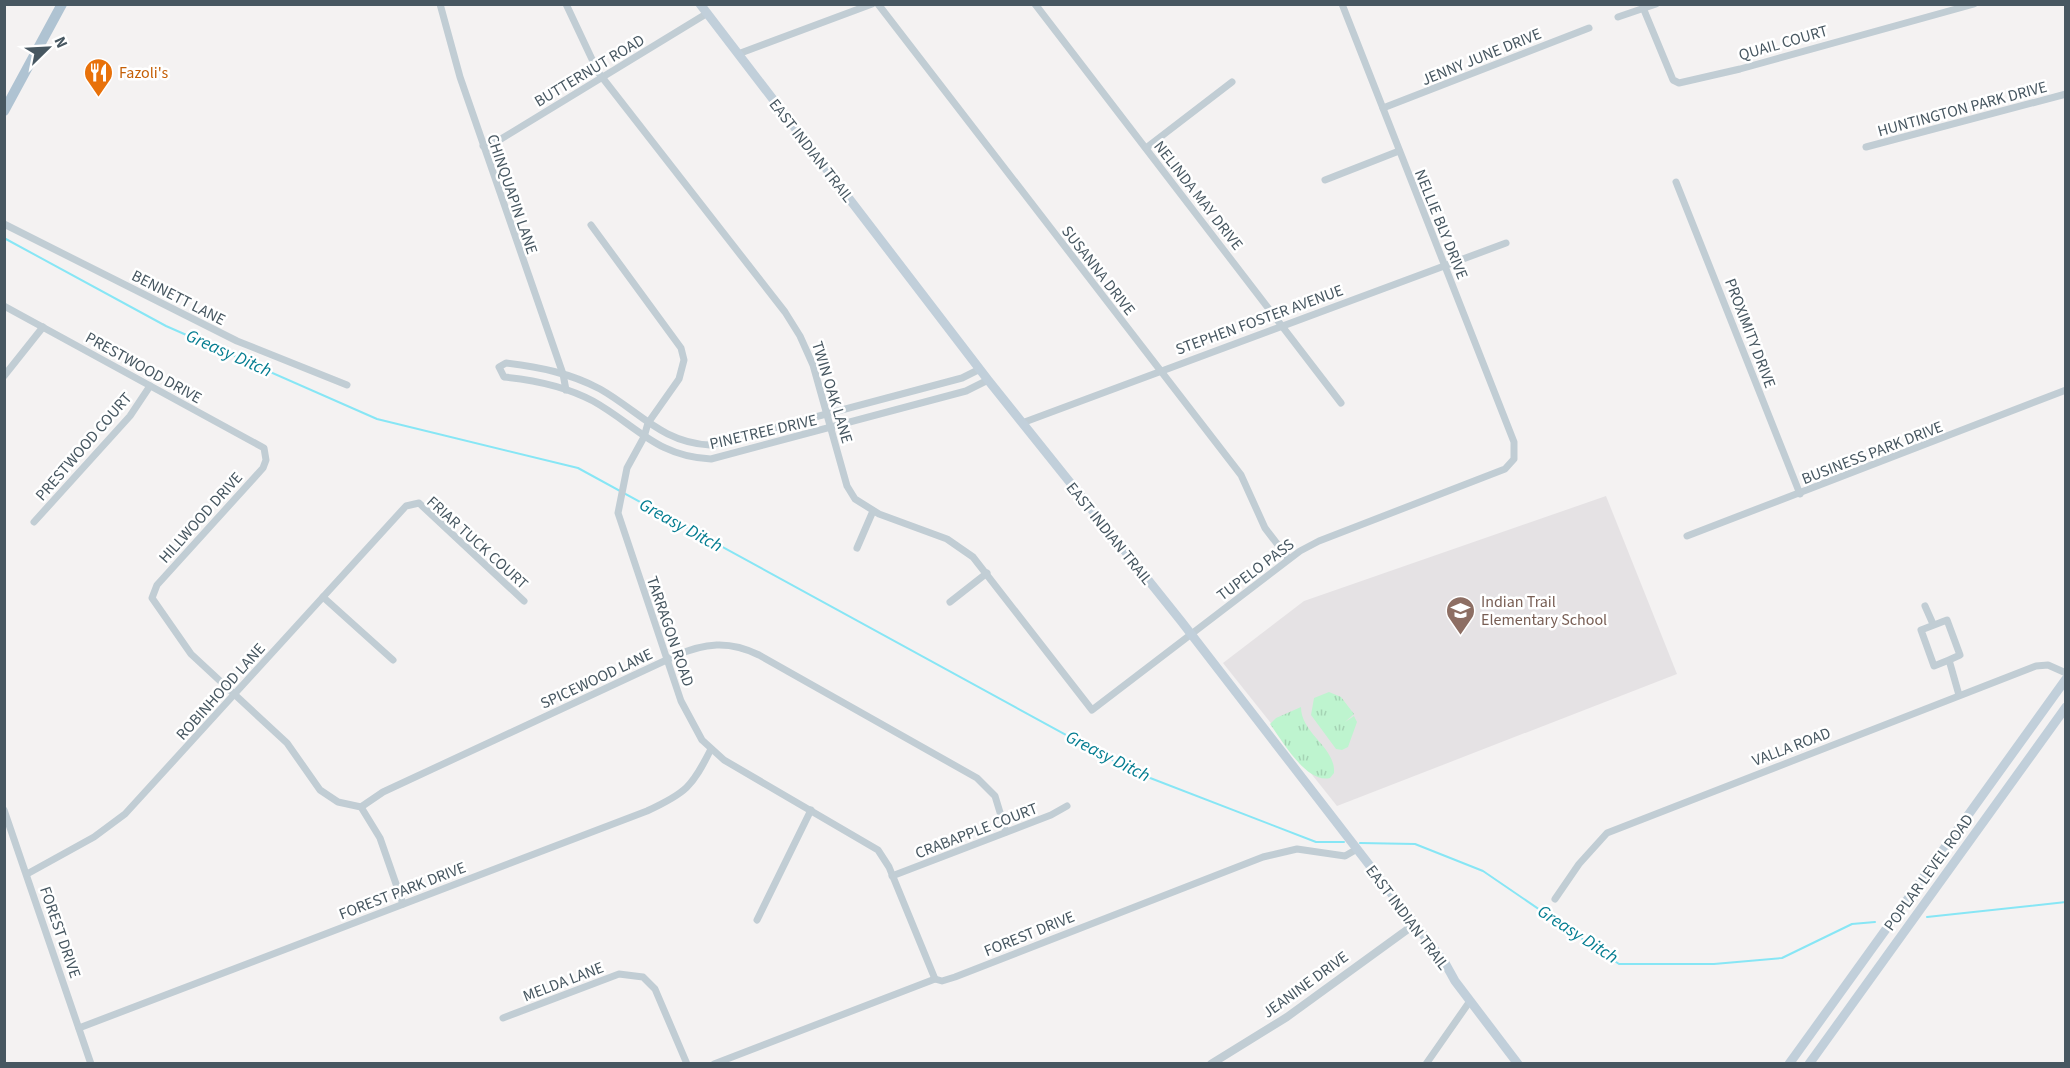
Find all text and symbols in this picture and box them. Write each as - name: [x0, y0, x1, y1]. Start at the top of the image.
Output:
- north arrow: [18, 18, 78, 78]
- street label: QUAIL COURT: [1736, 20, 1831, 66]
- street label: JENNY JUNE DRIVE: [1418, 23, 1545, 91]
- street label: BUTTERNUT ROAD: [530, 29, 649, 112]
- text: N: [49, 33, 73, 52]
- restaurant icon: Fazoli's: [82, 56, 114, 98]
- place label: Fazoli's: [119, 62, 168, 84]
- street label: HUNTINGTON PARK DRIVE: [1875, 76, 2049, 142]
- street label: EAST INDIAN TRAIL: [764, 94, 859, 207]
- street label: CHINQUAPIN LANE: [481, 131, 543, 257]
- street label: NELINDA MAY DRIVE: [1148, 136, 1248, 255]
- street label: NELLIE BLY DRIVE: [1409, 166, 1473, 283]
- street label: SUSANNA DRIVE: [1056, 221, 1140, 320]
- street label: BENNETT LANE: [128, 265, 229, 331]
- street label: PROXIMITY DRIVE: [1719, 275, 1781, 391]
- street label: STEPHEN FOSTER AVENUE: [1172, 279, 1346, 361]
- water label: Greasy Ditch: [182, 323, 276, 383]
- street label: PRESTWOOD DRIVE: [81, 327, 206, 409]
- street label: TWIN OAK LANE: [806, 338, 858, 446]
- street label: PRESTWOOD COURT: [30, 387, 137, 506]
- street label: PINETREE DRIVE: [707, 409, 819, 455]
- street label: BUSINESS PARK DRIVE: [1799, 416, 1946, 490]
- street label: HILLWOOD DRIVE: [154, 467, 248, 568]
- street label: EAST INDIAN TRAIL: [1061, 478, 1158, 590]
- street label: FRIAR TUCK COURT: [422, 491, 533, 595]
- water label: Greasy Ditch: [635, 492, 727, 559]
- street label: TUPELO PASS: [1212, 533, 1299, 606]
- street label: TARRAGON ROAD: [641, 573, 699, 690]
- place label: Indian Trail Elementary School: [1481, 591, 1607, 631]
- school or university icon: Indian Trail Elementary School: [1444, 594, 1476, 636]
- street label: ROBINHOOD LANE: [171, 638, 270, 745]
- street label: SPICEWOOD LANE: [537, 643, 656, 715]
- street label: VALLA ROAD: [1749, 722, 1834, 772]
- water label: Greasy Ditch: [1061, 725, 1154, 788]
- street label: CRABAPPLE COURT: [912, 797, 1041, 864]
- street label: POPLAR LEVEL ROAD: [1879, 810, 1979, 935]
- street label: FOREST PARK DRIVE: [336, 857, 469, 925]
- street label: EAST INDIAN TRAIL: [1360, 861, 1454, 975]
- street label: FOREST DRIVE: [34, 883, 86, 981]
- water label: Greasy Ditch: [1533, 899, 1623, 970]
- street label: FOREST DRIVE: [981, 906, 1078, 962]
- street label: JEANINE DRIVE: [1258, 946, 1353, 1023]
- street label: MELDA LANE: [520, 956, 607, 1007]

